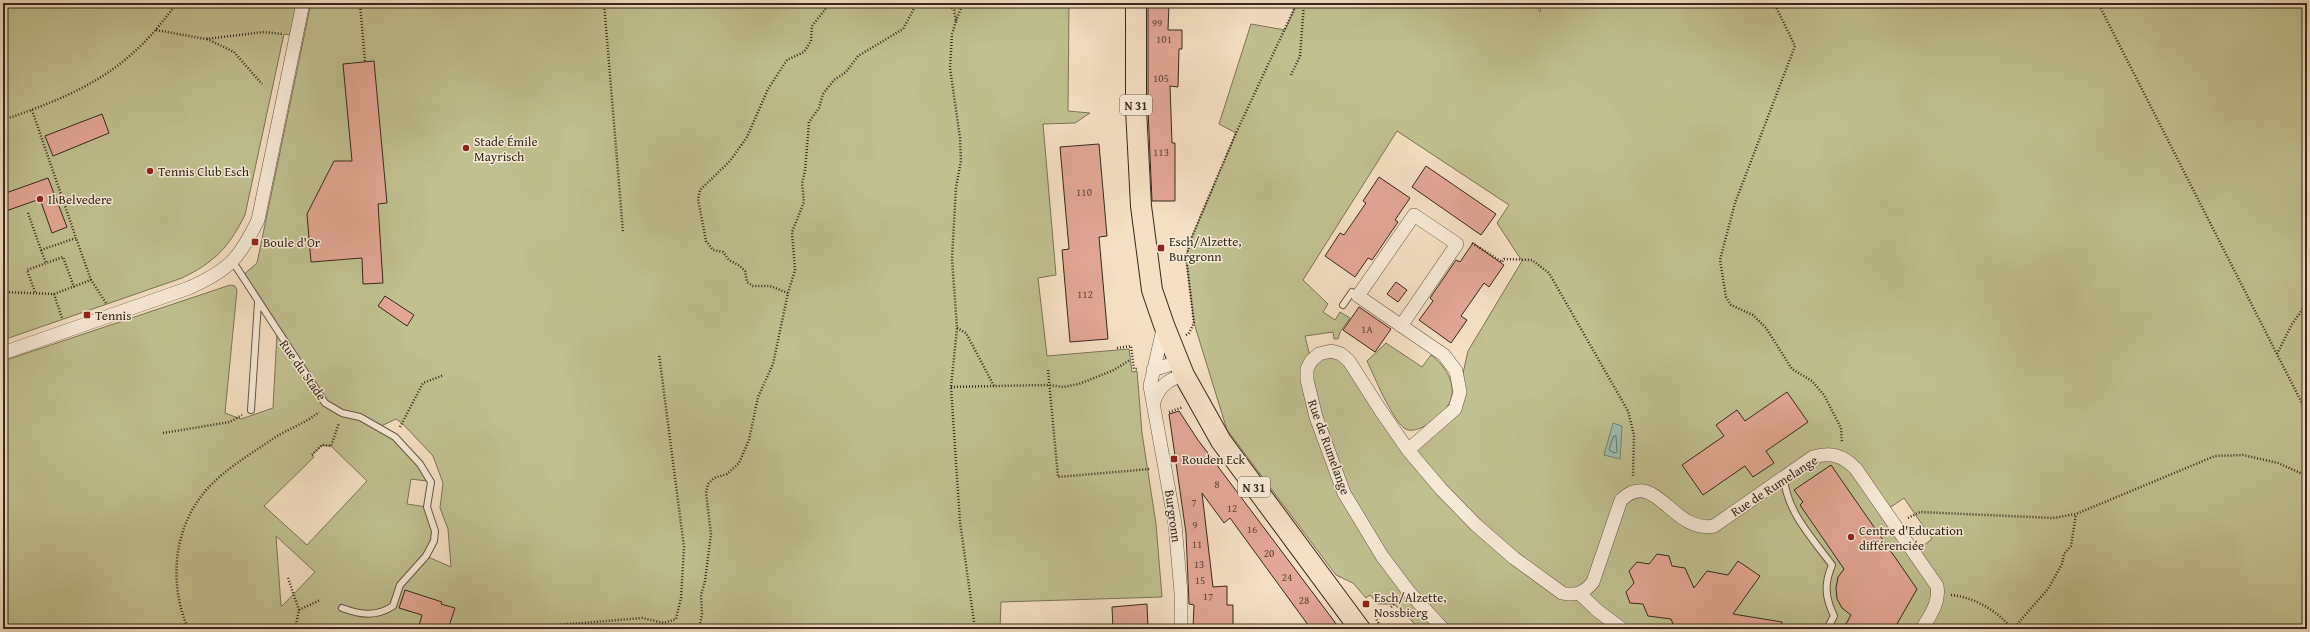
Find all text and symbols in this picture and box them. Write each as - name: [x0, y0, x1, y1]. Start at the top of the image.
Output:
- house number: 99: [1152, 15, 1162, 31]
- house number: 101: [1156, 31, 1172, 47]
- house number: 105: [1153, 70, 1169, 86]
- road number: N 31: [1120, 95, 1152, 115]
- place label: Stade Émile Mayrisch: [474, 132, 538, 166]
- marker: Stade Émile Mayrisch: [461, 143, 471, 153]
- house number: 113: [1153, 144, 1169, 160]
- place label: Tennis Club Esch: [158, 162, 250, 181]
- marker: Tennis Club Esch: [145, 166, 155, 176]
- house number: 110: [1076, 184, 1092, 200]
- place label: Il Belvedere: [48, 190, 112, 209]
- marker: Il Belvedere: [35, 194, 45, 204]
- place label: Esch/Alzette, Burgronn: [1169, 232, 1242, 266]
- place label: Boule d'Or: [263, 233, 321, 252]
- marker: Boule d'Or: [250, 237, 260, 247]
- marker: Esch/Alzette, Burgronn: [1156, 243, 1166, 253]
- house number: 112: [1077, 286, 1093, 302]
- place label: Tennis: [95, 306, 131, 325]
- marker: Tennis: [82, 310, 92, 320]
- house number: 1A: [1361, 321, 1373, 337]
- street label: Rue du Stade: [275, 336, 331, 404]
- street label: Rue de Rumelange: [1303, 397, 1355, 497]
- place label: Rouden Eck: [1182, 450, 1245, 469]
- street label: Rue de Rumelange: [1727, 451, 1821, 521]
- marker: Rouden Eck: [1169, 454, 1179, 464]
- house number: 8: [1214, 476, 1220, 492]
- road number: N 31: [1238, 477, 1270, 497]
- street label: Burgronn: [1160, 489, 1186, 544]
- house number: 7: [1191, 494, 1197, 510]
- house number: 12: [1227, 500, 1237, 516]
- house number: 9: [1192, 517, 1198, 533]
- house number: 16: [1247, 521, 1257, 537]
- place label: Centre d'Education différenciée: [1859, 521, 1964, 555]
- marker: Centre d'Education différenciée: [1846, 532, 1856, 542]
- house number: 11: [1192, 536, 1202, 552]
- house number: 20: [1264, 545, 1274, 561]
- house number: 13: [1194, 556, 1204, 572]
- house number: 24: [1282, 569, 1292, 585]
- house number: 15: [1195, 572, 1205, 588]
- house number: 17: [1203, 588, 1213, 604]
- place label: Esch/Alzette, Nossbierg: [1374, 588, 1447, 622]
- house number: 28: [1299, 592, 1309, 608]
- marker: Esch/Alzette, Nossbierg: [1361, 599, 1371, 609]

